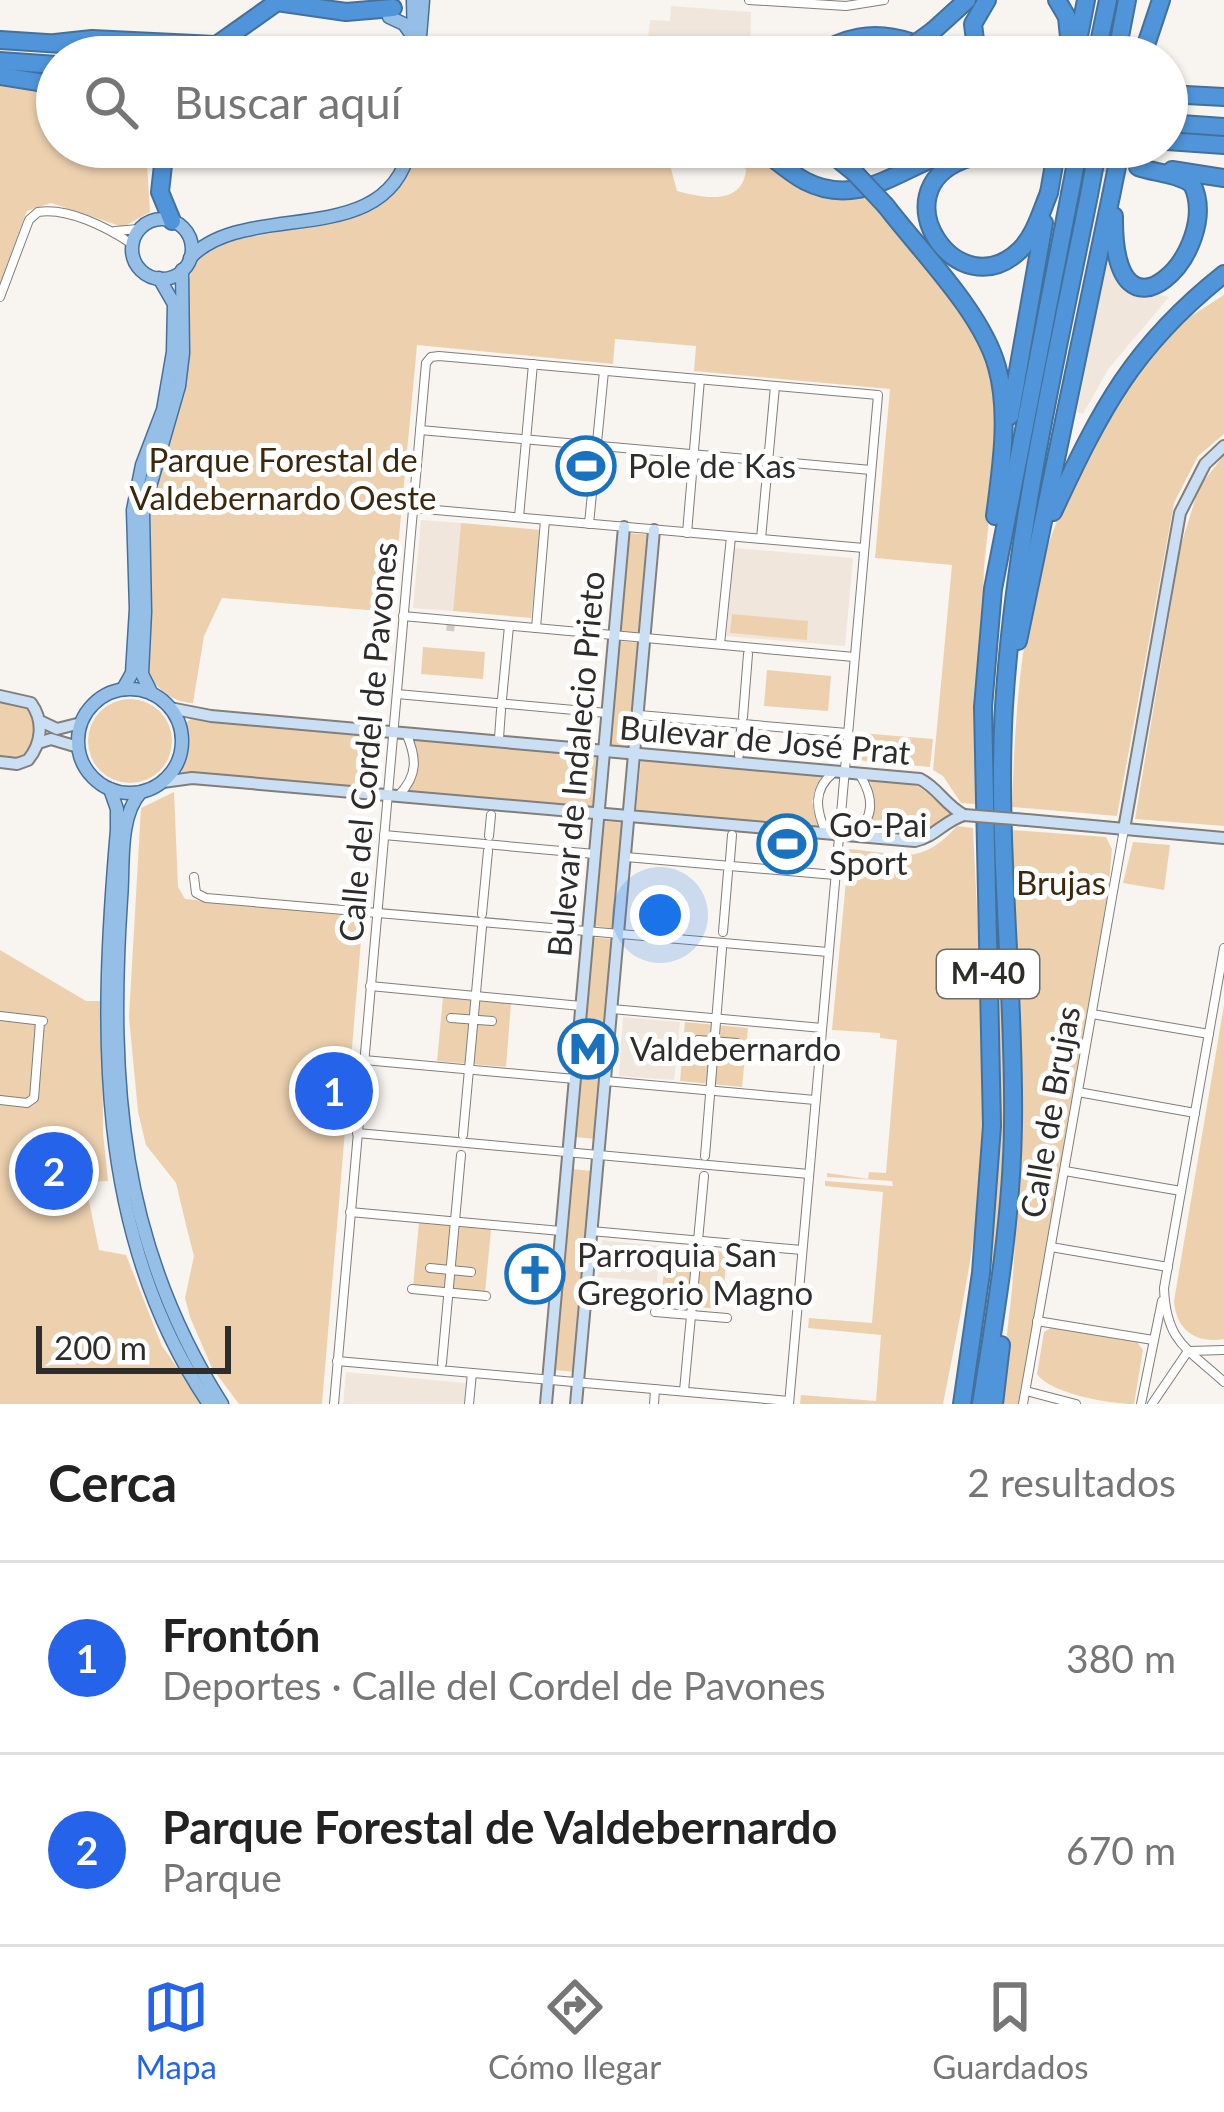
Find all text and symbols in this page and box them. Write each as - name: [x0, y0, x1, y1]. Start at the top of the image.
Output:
- search box: [36, 36, 1188, 168]
- icon: search: [78, 69, 144, 135]
- text: Buscar aquí: [174, 75, 401, 129]
- sports icon: Pole de Kas: [555, 435, 617, 497]
- park label: Parque Forestal de Valdebernardo Oeste: [130, 439, 436, 517]
- place label: Pole de Kas: [628, 445, 796, 485]
- street label: Calle del Cordel de Pavones: [330, 540, 404, 943]
- street label: Bulevar de Indalecio Prieto: [538, 569, 612, 958]
- street label: Bulevar de José Prat: [618, 706, 912, 772]
- place label: Go-Pai Sport: [829, 804, 928, 882]
- sports icon: Go-Pai Sport: [756, 813, 818, 875]
- park label: Brujas: [1016, 862, 1106, 902]
- your location: [630, 885, 690, 945]
- road number: M-40: [937, 950, 1039, 998]
- street label: Calle de Brujas: [1011, 1003, 1087, 1221]
- metro station icon: Valdebernardo: [557, 1018, 619, 1080]
- place label: Valdebernardo: [630, 1028, 841, 1068]
- pin: 1: [295, 1046, 373, 1136]
- pin: 2: [15, 1126, 93, 1216]
- place label: Parroquia San Gregorio Magno: [577, 1234, 813, 1312]
- church icon: Parroquia San Gregorio Magno: [504, 1243, 566, 1305]
- scale bar: [36, 1320, 231, 1373]
- text: 200 m: [54, 1327, 147, 1367]
- text: Cerca: [48, 1452, 177, 1513]
- text: 2 resultados: [967, 1459, 1176, 1505]
- text: Frontón: [162, 1608, 321, 1662]
- text: 1: [76, 1635, 98, 1681]
- text: 380 m: [1066, 1635, 1176, 1681]
- text: Deportes · Calle del Cordel de Pavones: [162, 1662, 826, 1708]
- text: Parque Forestal de Valdebernardo: [162, 1800, 837, 1854]
- text: 2: [76, 1827, 98, 1873]
- text: 670 m: [1066, 1827, 1176, 1873]
- text: Parque: [162, 1854, 282, 1900]
- tab: Mapa: [135, 1974, 217, 2086]
- tab: Cómo llegar: [488, 1974, 661, 2086]
- tab: Guardados: [932, 1974, 1089, 2086]

